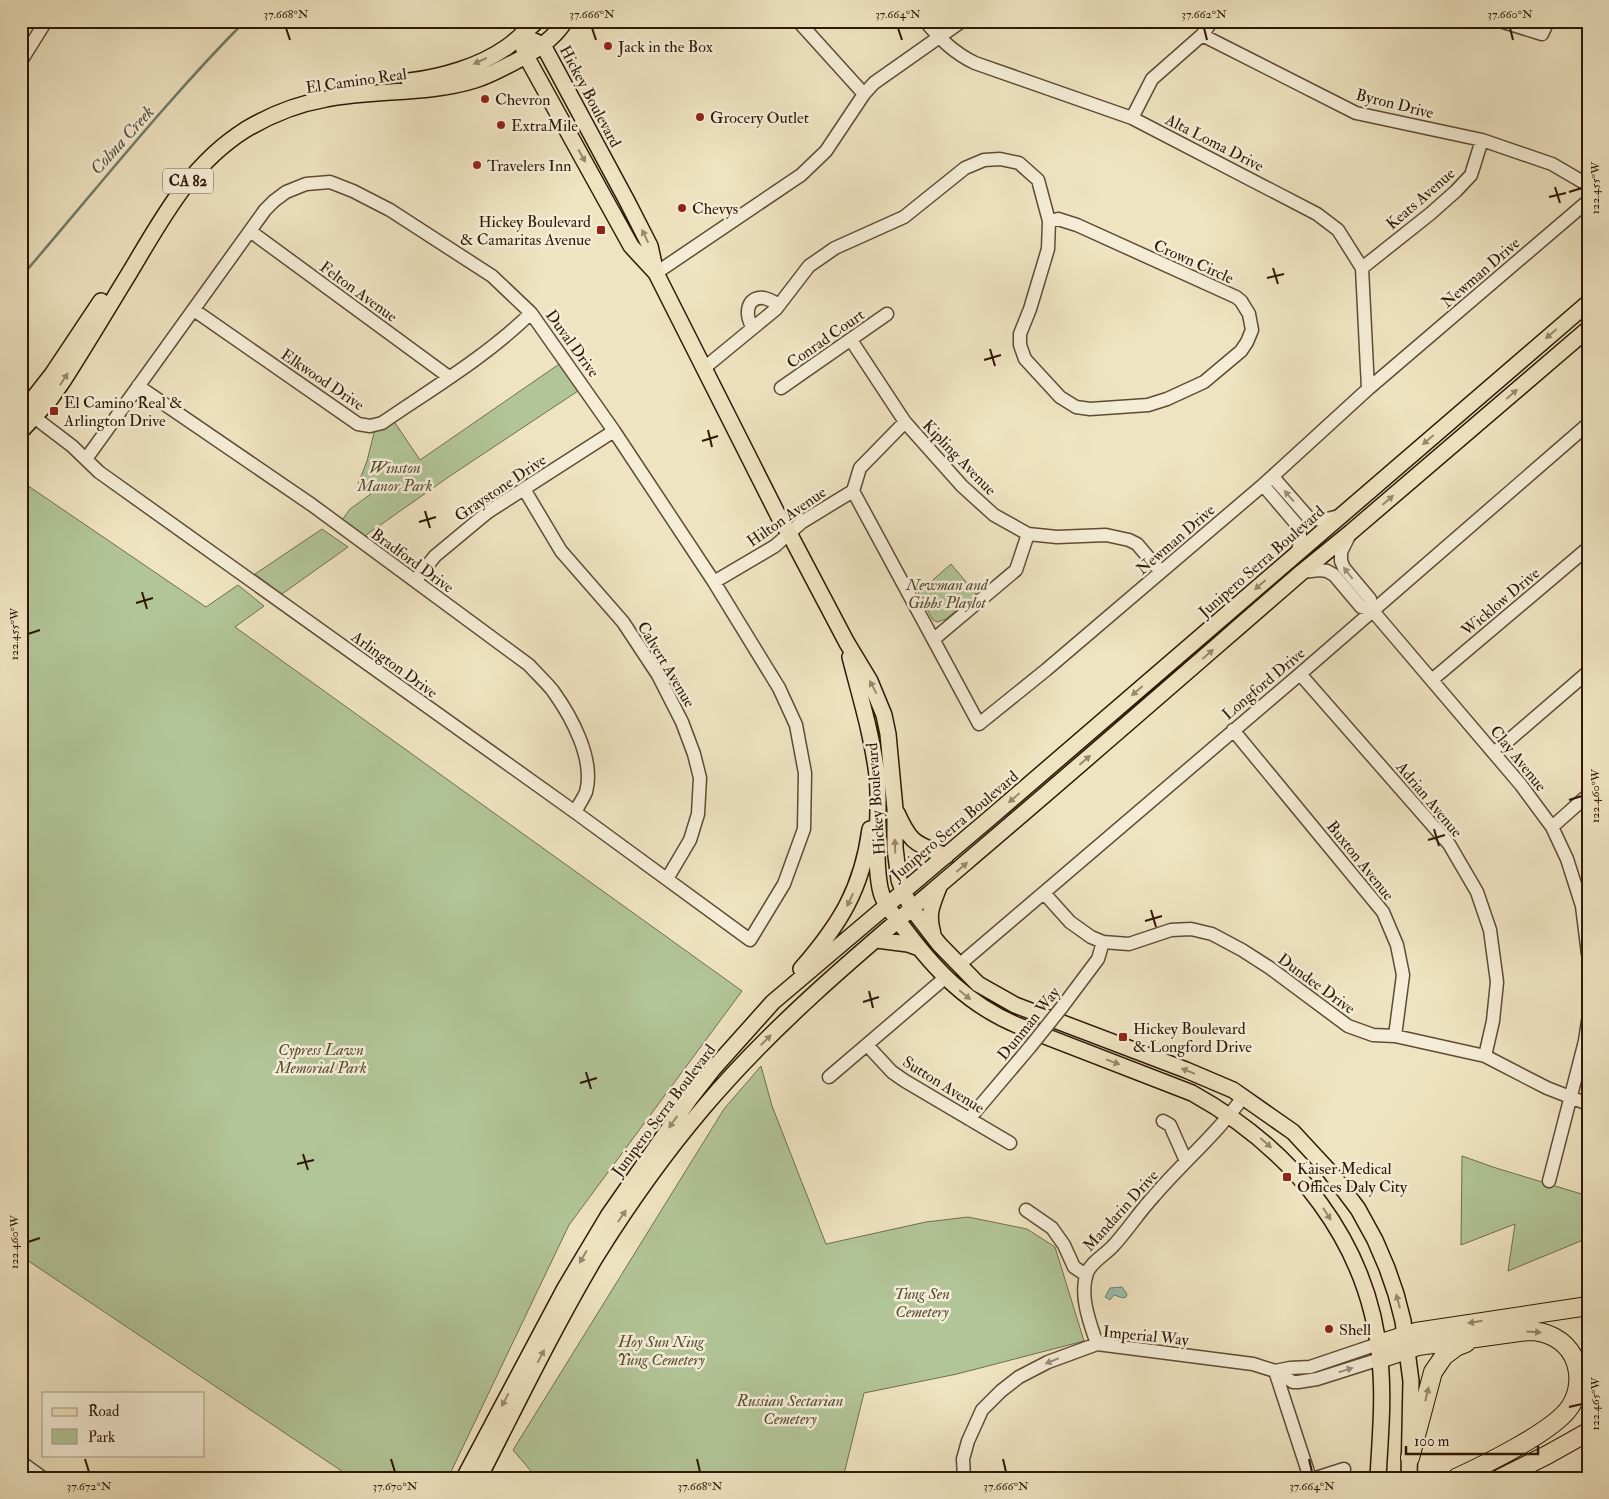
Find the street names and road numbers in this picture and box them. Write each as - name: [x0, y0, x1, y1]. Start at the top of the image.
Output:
- street label: Hickey Boulevard: [555, 42, 625, 151]
- street label: El Camino Real: [304, 64, 408, 98]
- street label: Byron Drive: [1354, 85, 1436, 123]
- street label: Alta Loma Drive: [1161, 109, 1267, 176]
- street label: Keats Avenue: [1382, 163, 1459, 234]
- road number: CA 82: [163, 168, 213, 194]
- street label: Newman Drive: [1437, 233, 1524, 312]
- street label: Crown Circle: [1150, 235, 1237, 289]
- street label: Felton Avenue: [316, 257, 401, 327]
- street label: Conrad Court: [783, 305, 868, 373]
- street label: Duval Drive: [541, 306, 604, 382]
- street label: Elkwood Drive: [277, 345, 368, 415]
- street label: Kipling Avenue: [917, 416, 1001, 501]
- street label: Graystone Drive: [451, 450, 550, 526]
- street label: Hilton Avenue: [743, 482, 830, 551]
- street label: Newman Drive: [1132, 500, 1219, 579]
- street label: Junipero Serra Boulevard: [1194, 502, 1330, 623]
- street label: Bradford Drive: [367, 524, 458, 598]
- street label: Wicklow Drive: [1457, 563, 1544, 641]
- street label: Calvert Avenue: [633, 618, 700, 711]
- street label: Arlington Drive: [347, 626, 442, 703]
- street label: Longford Drive: [1218, 643, 1309, 724]
- street label: Clay Avenue: [1486, 722, 1551, 796]
- street label: Hickey Boulevard: [862, 742, 890, 856]
- street label: Adrian Avenue: [1391, 757, 1467, 842]
- street label: Junipero Serra Boulevard: [886, 766, 1023, 886]
- street label: Buxton Avenue: [1322, 817, 1399, 905]
- street label: Dundee Drive: [1274, 949, 1359, 1019]
- street label: Dunman Way: [993, 982, 1065, 1064]
- street label: Junipero Serra Boulevard: [607, 1040, 721, 1182]
- street label: Sutton Avenue: [899, 1052, 988, 1118]
- street label: Mandarin Drive: [1079, 1165, 1163, 1256]
- street label: Imperial Way: [1102, 1322, 1191, 1352]

